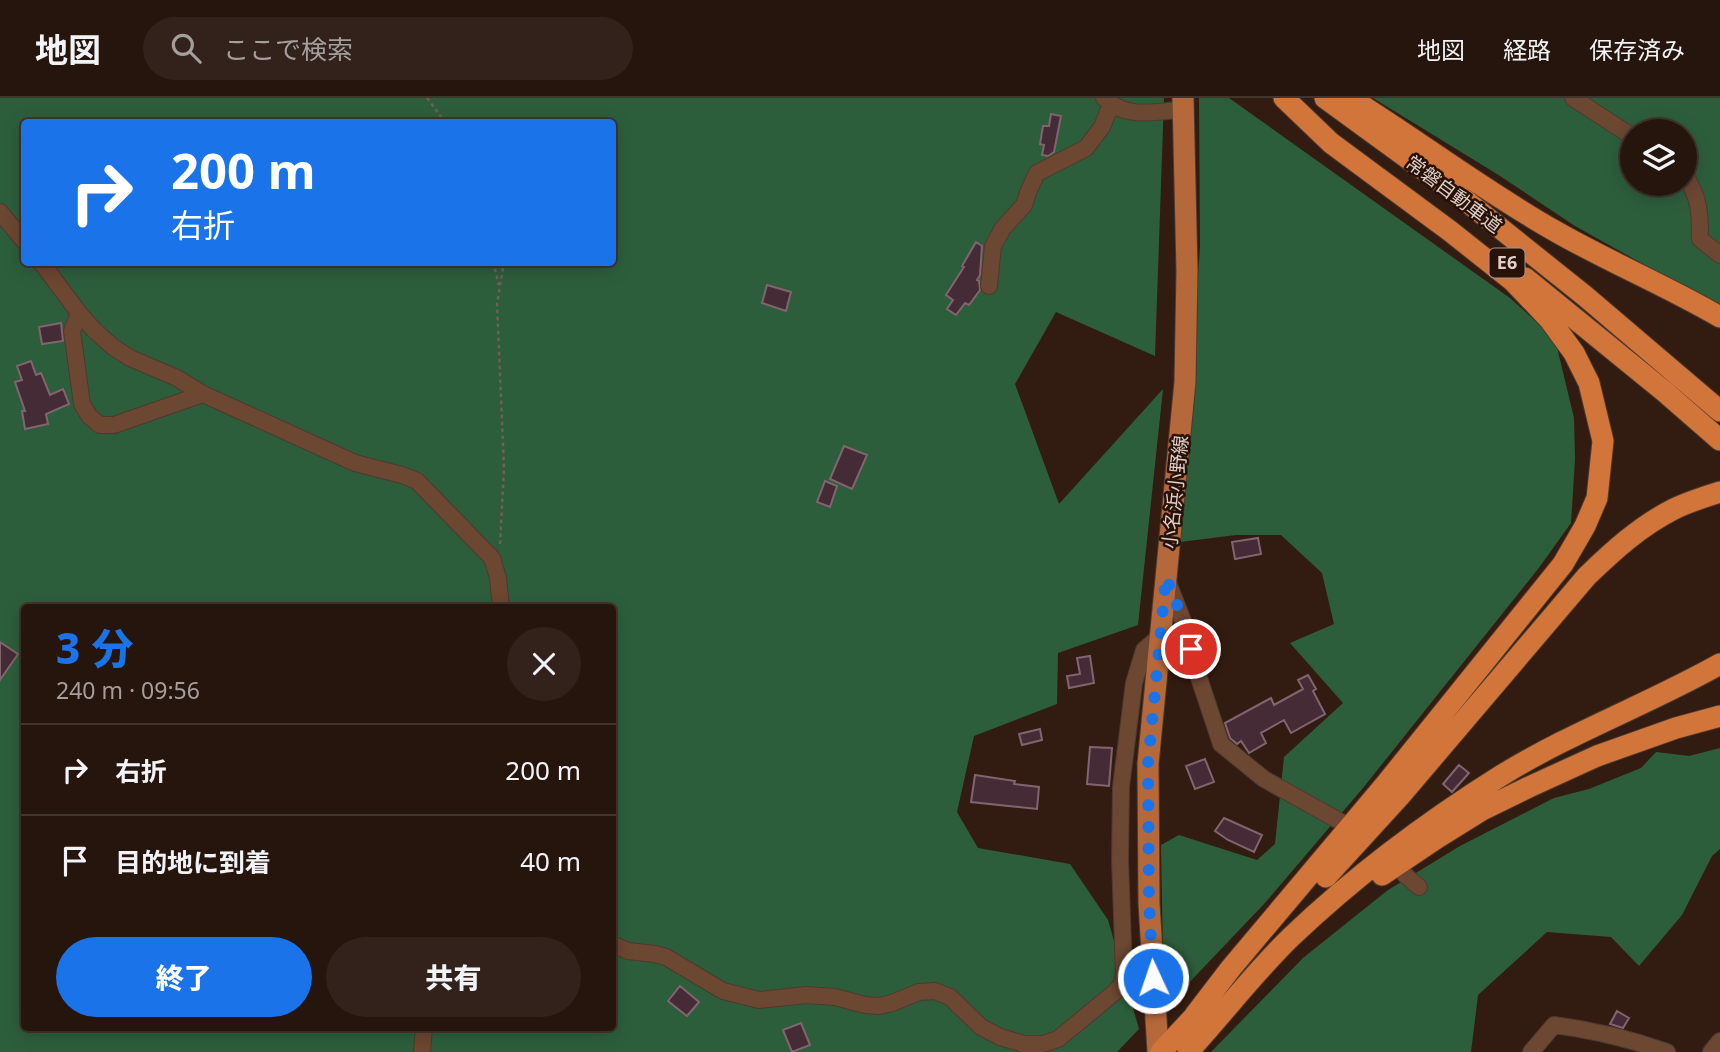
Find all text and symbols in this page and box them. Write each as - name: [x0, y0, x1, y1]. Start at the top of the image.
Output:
- search box: [143, 17, 633, 80]
- text: 地図: [35, 27, 101, 72]
- icon: search: [167, 29, 205, 67]
- text: ここで検索: [223, 31, 353, 67]
- text: 地図: [1417, 33, 1465, 66]
- text: 経路: [1503, 33, 1551, 66]
- text: 保存済み: [1589, 33, 1685, 66]
- map controls: [1620, 119, 1697, 196]
- button: layers: [1620, 119, 1697, 196]
- text: 200 m: [171, 137, 316, 203]
- icon: right: [56, 147, 147, 238]
- street label: 常磐自動車道: [1401, 149, 1507, 239]
- text: 右折: [171, 203, 235, 246]
- road number: E6: [1490, 248, 1524, 278]
- street label: 小名浜小野線: [1156, 434, 1194, 550]
- text: 3 分: [56, 619, 133, 676]
- pin: [1161, 619, 1221, 679]
- button: close: [507, 627, 581, 701]
- icon: arrive: [1172, 630, 1210, 668]
- text: 240 m · 09:56: [56, 674, 200, 706]
- icon: right: [56, 751, 94, 789]
- text: 200 m: [505, 752, 581, 788]
- text: 右折: [115, 753, 167, 789]
- icon: arrive: [56, 842, 94, 880]
- text: 40 m: [520, 843, 581, 879]
- text: 目的地に到着: [115, 844, 271, 880]
- button: 終了: [56, 937, 312, 1017]
- button: 共有: [326, 937, 581, 1017]
- position arrow: [1116, 941, 1190, 1015]

